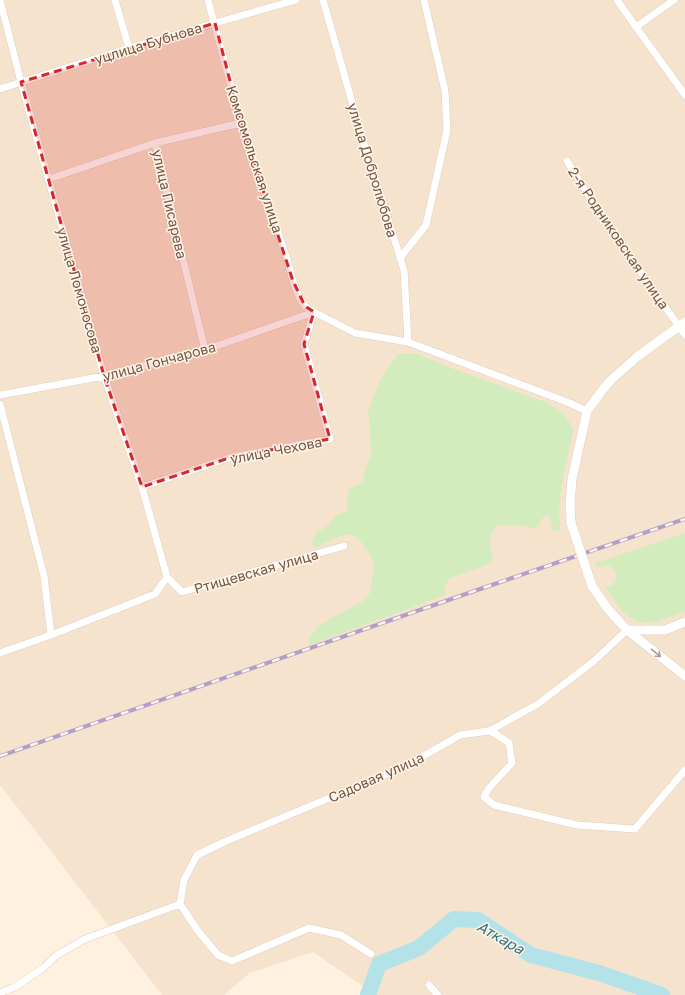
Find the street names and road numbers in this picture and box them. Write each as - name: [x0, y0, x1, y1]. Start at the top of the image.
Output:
- street label: уцлица Бубнова: [92, 19, 204, 67]
- street label: Комсомольская улица: [223, 83, 287, 235]
- street label: улица Добролюбова: [344, 101, 402, 239]
- street label: улица Писарева: [149, 148, 191, 260]
- street label: 2-я Родниковская улица: [565, 164, 673, 312]
- street label: улица Ломоносова: [54, 225, 106, 355]
- street label: улица Гончарова: [101, 338, 217, 384]
- street label: улица Чехова: [229, 433, 323, 467]
- street label: Ртищевская улица: [192, 545, 320, 597]
- street label: Садовая улица: [326, 748, 426, 806]

